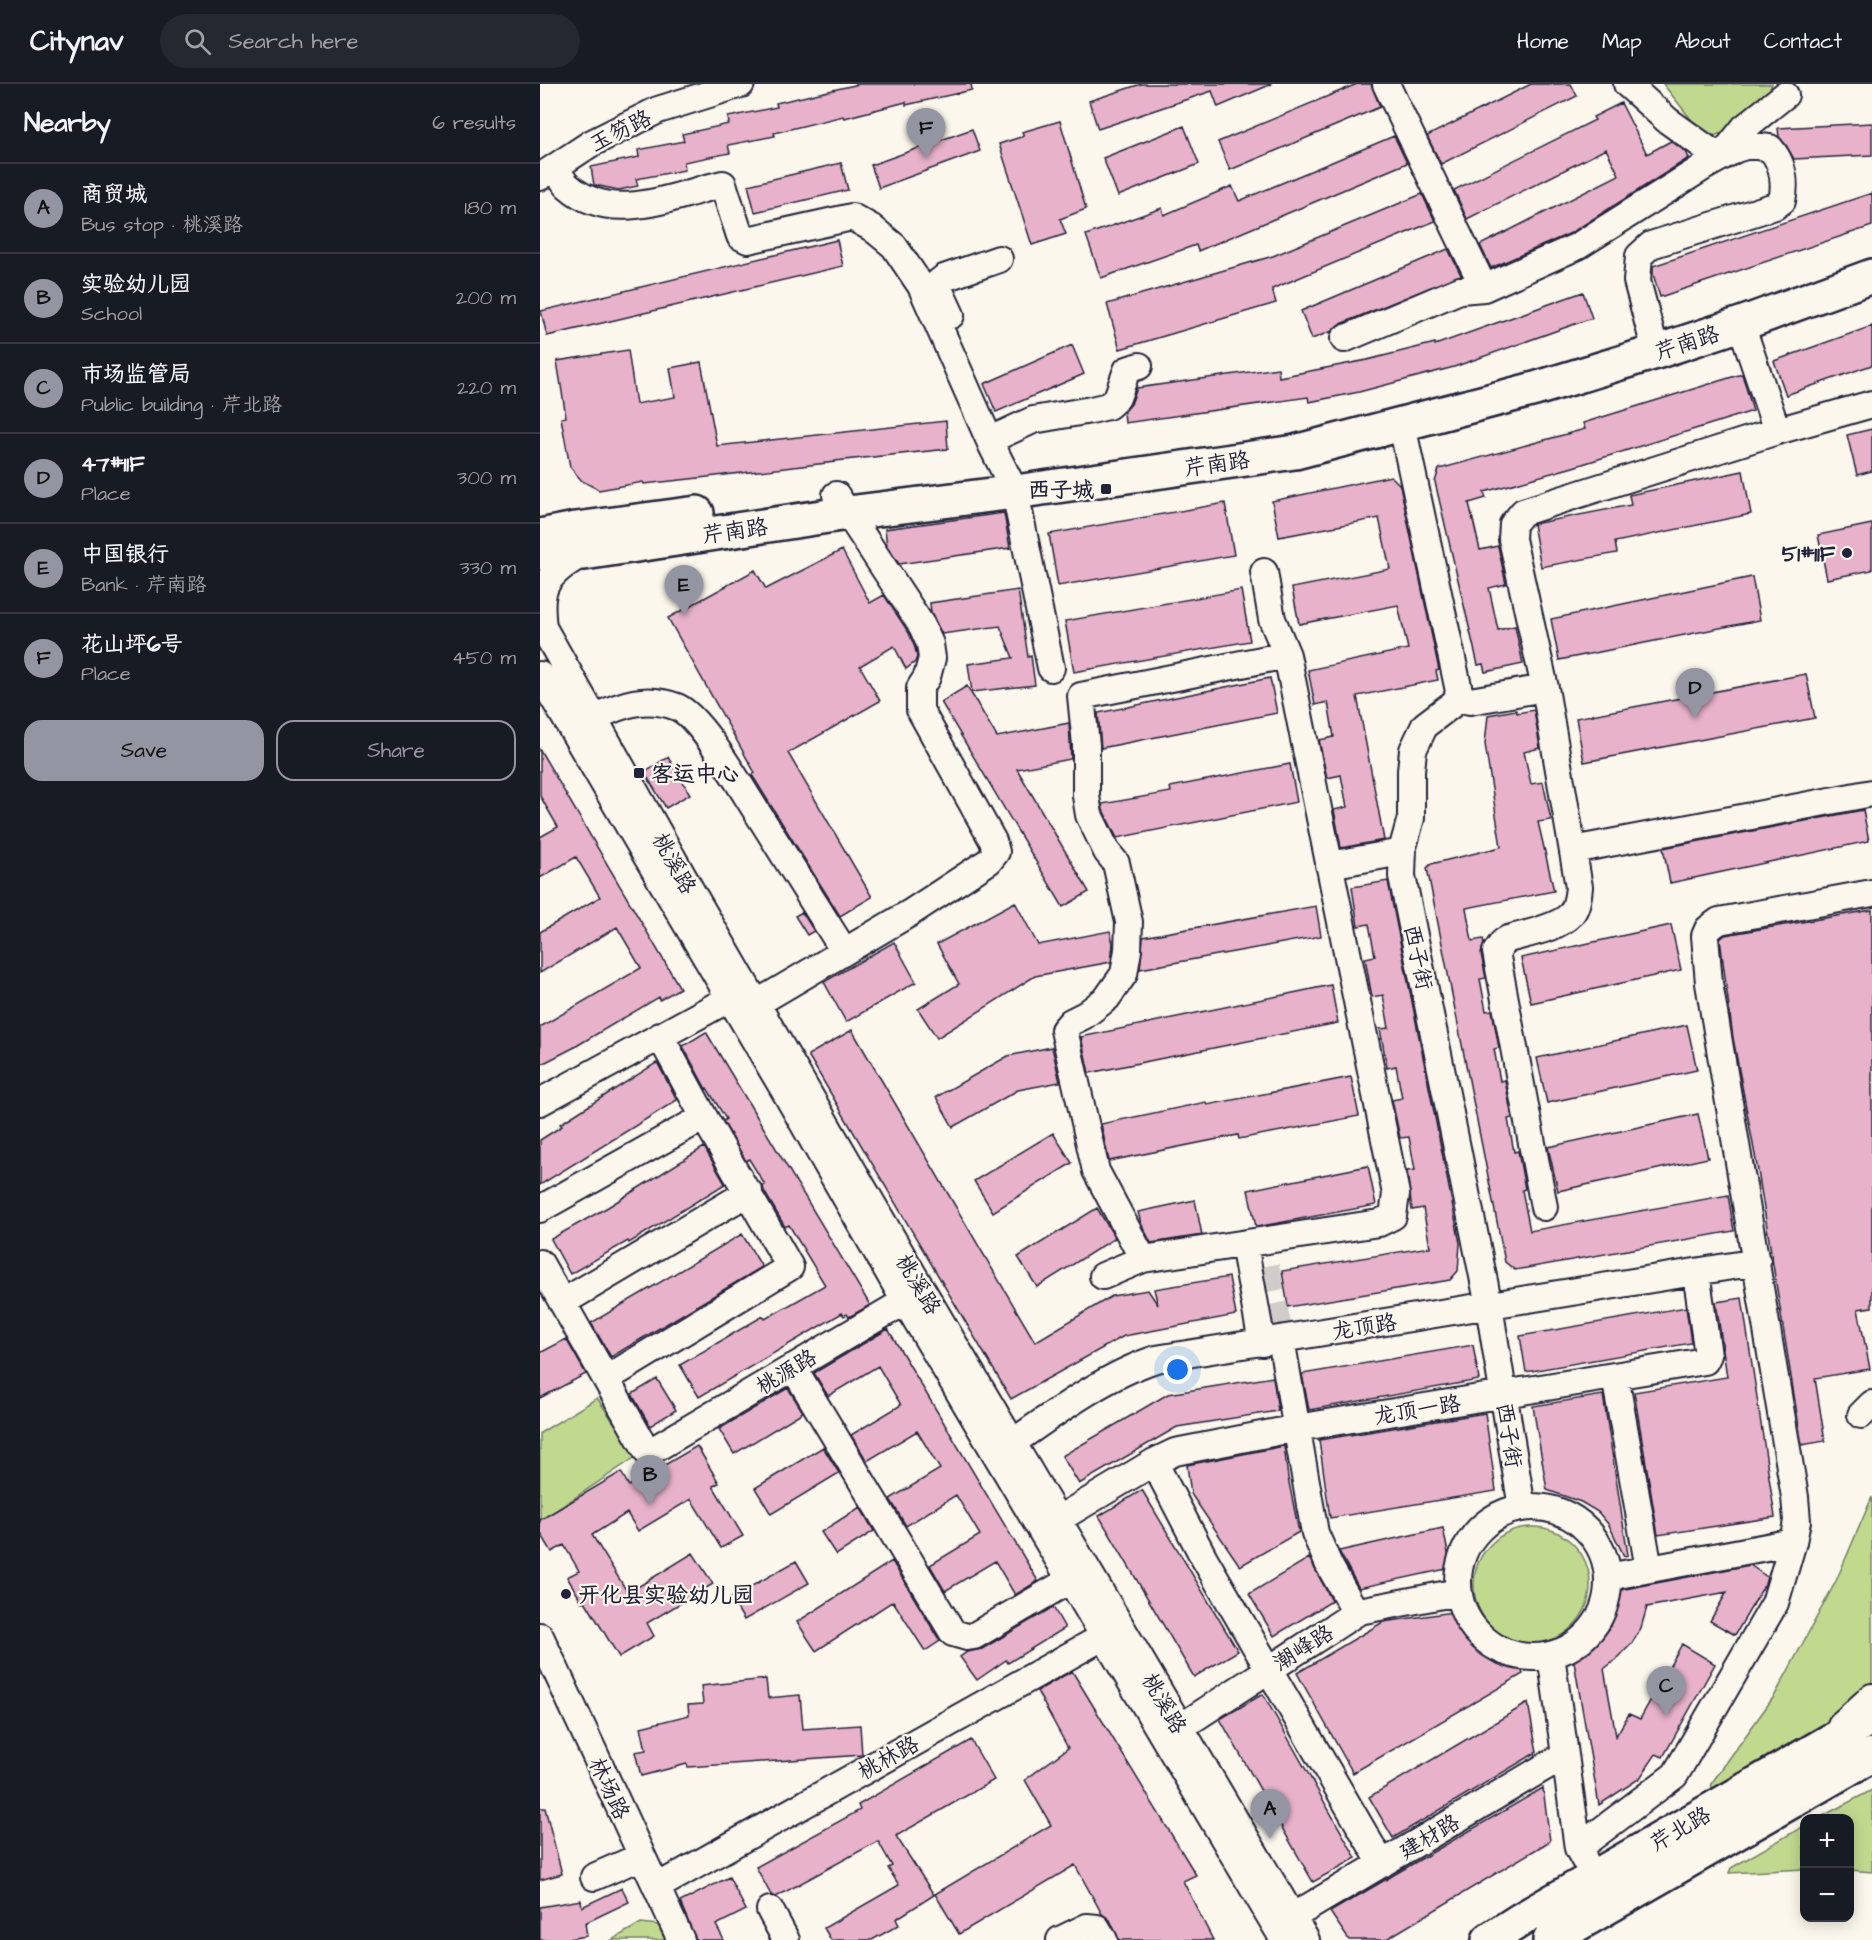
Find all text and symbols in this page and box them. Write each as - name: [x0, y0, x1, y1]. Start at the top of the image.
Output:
- search box: [160, 14, 580, 68]
- text: Citynav: [30, 22, 124, 61]
- icon: search: [181, 25, 214, 58]
- text: Search here: [229, 26, 358, 57]
- text: Home: [1517, 27, 1569, 56]
- text: Map: [1602, 27, 1642, 56]
- text: About: [1675, 27, 1731, 56]
- text: Contact: [1764, 27, 1842, 56]
- street label: 玉笏路: [584, 103, 657, 160]
- text: Nearby: [24, 105, 111, 141]
- text: 6 results: [432, 109, 516, 137]
- pin: F: [906, 109, 946, 158]
- text: 商贸城: [81, 179, 147, 210]
- text: A: [37, 194, 50, 222]
- text: 180 m: [464, 194, 516, 222]
- text: Bus stop · 桃溪路: [81, 211, 243, 239]
- text: 实验幼儿园: [81, 269, 191, 300]
- text: B: [36, 284, 51, 312]
- text: 200 m: [456, 284, 516, 312]
- text: School: [81, 300, 142, 328]
- street label: 芹南路: [1651, 318, 1724, 368]
- text: 市场监管局: [81, 359, 191, 390]
- text: C: [36, 374, 51, 402]
- text: 220 m: [457, 374, 516, 402]
- text: Public building · 芹北路: [81, 391, 282, 419]
- street label: 芹南路: [1182, 445, 1252, 484]
- text: 47#11F: [81, 449, 144, 480]
- text: D: [37, 464, 50, 492]
- text: 300 m: [457, 464, 516, 492]
- place label: 西子城: [1028, 475, 1094, 506]
- text: Place: [81, 480, 131, 508]
- marker: 西子城: [1099, 482, 1113, 496]
- street label: 芹南路: [700, 512, 770, 551]
- text: 中国银行: [81, 539, 169, 570]
- place label: 51#11F: [1782, 539, 1836, 570]
- marker: 51#11F: [1840, 546, 1854, 560]
- text: E: [38, 554, 49, 582]
- text: 330 m: [459, 554, 516, 582]
- pin: E: [664, 566, 704, 615]
- text: Bank · 芹南路: [81, 571, 207, 599]
- text: 花山坪6号: [81, 629, 183, 660]
- text: F: [37, 644, 50, 672]
- text: 450 m: [452, 644, 516, 672]
- text: Place: [81, 660, 131, 688]
- pin: D: [1676, 668, 1714, 718]
- button: Save: [24, 720, 264, 781]
- button: Share: [276, 720, 516, 781]
- place label: 客运中心: [651, 759, 739, 790]
- marker: 客运中心: [632, 766, 646, 780]
- street label: 桃溪路: [644, 827, 703, 900]
- street label: 西子街: [1396, 922, 1440, 993]
- street label: 桃溪路: [887, 1248, 948, 1321]
- street label: 龙顶路: [1329, 1307, 1399, 1348]
- street label: 桃源路: [750, 1342, 823, 1403]
- your location: [1163, 1355, 1192, 1384]
- street label: 龙顶一路: [1371, 1388, 1463, 1433]
- street label: 西子街: [1488, 1400, 1529, 1470]
- pin: B: [630, 1456, 670, 1505]
- place label: 开化县实验幼儿园: [578, 1580, 754, 1611]
- marker: 开化县实验幼儿园: [559, 1587, 573, 1601]
- street label: 潮峰路: [1268, 1618, 1340, 1679]
- pin: C: [1646, 1666, 1686, 1716]
- street label: 桃溪路: [1134, 1667, 1194, 1740]
- street label: 桃林路: [852, 1729, 925, 1788]
- street label: 林场路: [581, 1752, 637, 1825]
- pin: A: [1250, 1790, 1290, 1839]
- street label: 芹北路: [1644, 1799, 1717, 1859]
- street label: 建材路: [1393, 1807, 1466, 1868]
- map controls: [1800, 1814, 1854, 1922]
- button: +: [1800, 1814, 1854, 1868]
- button: −: [1800, 1868, 1854, 1922]

